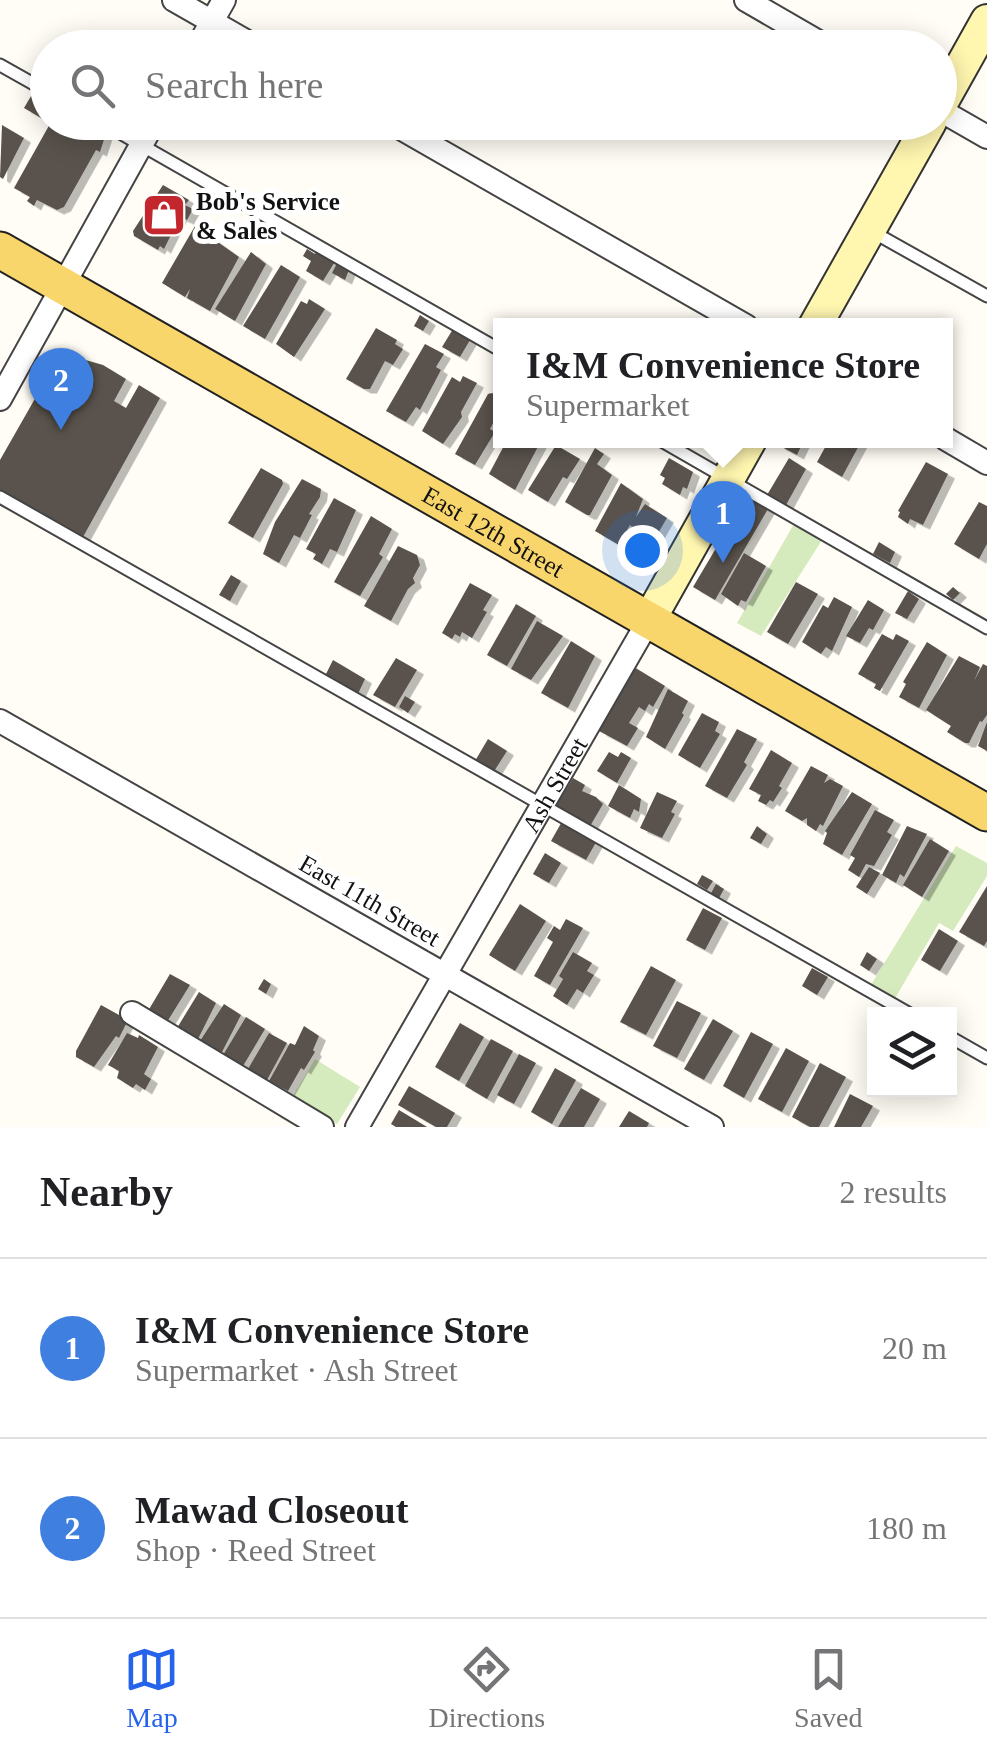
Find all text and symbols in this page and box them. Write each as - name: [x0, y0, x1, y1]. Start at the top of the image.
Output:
- search box: [30, 30, 957, 140]
- icon: search: [65, 58, 120, 113]
- text: Search here: [145, 64, 323, 106]
- place label: Bob's Service & Sales: [196, 188, 340, 244]
- shop icon: Bob's Service & Sales: [141, 192, 187, 238]
- popup: [493, 318, 953, 448]
- text: I&M Convenience Store: [526, 344, 920, 386]
- pin: 2: [28, 348, 94, 430]
- text: Supermarket: [526, 387, 689, 423]
- pin: 1: [690, 480, 756, 563]
- street label: East 12th Street: [418, 481, 569, 583]
- your location: [617, 525, 668, 576]
- street label: Ash Street: [517, 733, 592, 837]
- street label: East 11th Street: [295, 849, 445, 951]
- map controls: [867, 1007, 957, 1097]
- button: layers: [867, 1007, 957, 1097]
- text: Nearby: [40, 1169, 173, 1215]
- text: 2 results: [839, 1174, 947, 1210]
- text: I&M Convenience Store: [135, 1309, 529, 1351]
- text: 1: [65, 1330, 81, 1366]
- text: 20 m: [882, 1330, 947, 1366]
- text: Supermarket · Ash Street: [135, 1352, 458, 1388]
- text: Mawad Closeout: [135, 1489, 408, 1531]
- text: 2: [65, 1510, 81, 1546]
- text: 180 m: [866, 1510, 947, 1546]
- text: Shop · Reed Street: [135, 1532, 376, 1568]
- tab: Map: [124, 1642, 179, 1734]
- tab: Directions: [428, 1642, 545, 1734]
- tab: Saved: [794, 1642, 863, 1734]

